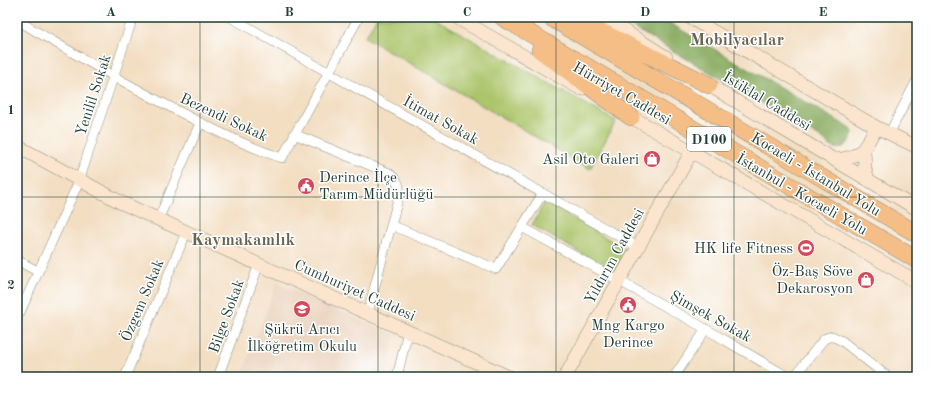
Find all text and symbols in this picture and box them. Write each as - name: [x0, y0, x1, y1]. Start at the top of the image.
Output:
- text: A: [106, 6, 116, 19]
- text: B: [284, 6, 294, 19]
- text: C: [463, 6, 471, 19]
- text: D: [640, 6, 650, 19]
- text: E: [819, 6, 828, 19]
- district label: Mobilyacılar: [690, 32, 784, 49]
- street label: Yenilil Sokak: [74, 53, 115, 138]
- street label: Hürriyet Caddesi: [570, 60, 673, 128]
- street label: İstiklal Caddesi: [720, 68, 814, 134]
- street label: Bezendi Sokak: [177, 92, 270, 145]
- street label: İtimat Sokak: [400, 92, 482, 148]
- text: 1: [7, 104, 15, 117]
- road number: D100: [687, 127, 731, 151]
- street label: Kocaeli - İstanbul Yolu: [748, 128, 884, 220]
- shop icon: Asil Oto Galeri: [642, 149, 662, 169]
- street label: İstanbul - Kocaeli Yolu: [733, 149, 871, 239]
- place label: Asil Oto Galeri: [542, 153, 639, 168]
- place label: Derince İlçe Tarım Müdürlüğü: [319, 168, 433, 203]
- public building icon: Derince İlçe Tarım Müdürlüğü: [296, 176, 316, 196]
- street label: Yıldırım Caddesi: [583, 206, 648, 307]
- district label: Kaymakamlık: [191, 232, 295, 249]
- sports icon: HK life Fitness: [796, 238, 816, 258]
- place label: HK life Fitness: [694, 242, 793, 257]
- street label: Özgem Sokak: [117, 256, 168, 344]
- street label: Cumhuriyet Caddesi: [292, 258, 417, 325]
- place label: Öz-Baş Söve Dekarosyon: [772, 262, 853, 297]
- shop icon: Öz-Baş Söve Dekarosyon: [856, 270, 876, 290]
- street label: Bilge Sokak: [207, 277, 248, 355]
- text: 2: [7, 279, 15, 292]
- street label: Şimşek Sokak: [667, 289, 754, 346]
- public building icon: Mng Kargo Derince: [618, 295, 638, 315]
- school or university icon: Şükrü Arıcı İlköğretim Okulu: [292, 299, 312, 319]
- place label: Mng Kargo Derince: [591, 319, 665, 351]
- place label: Şükrü Arıcı İlköğretim Okulu: [247, 323, 357, 355]

